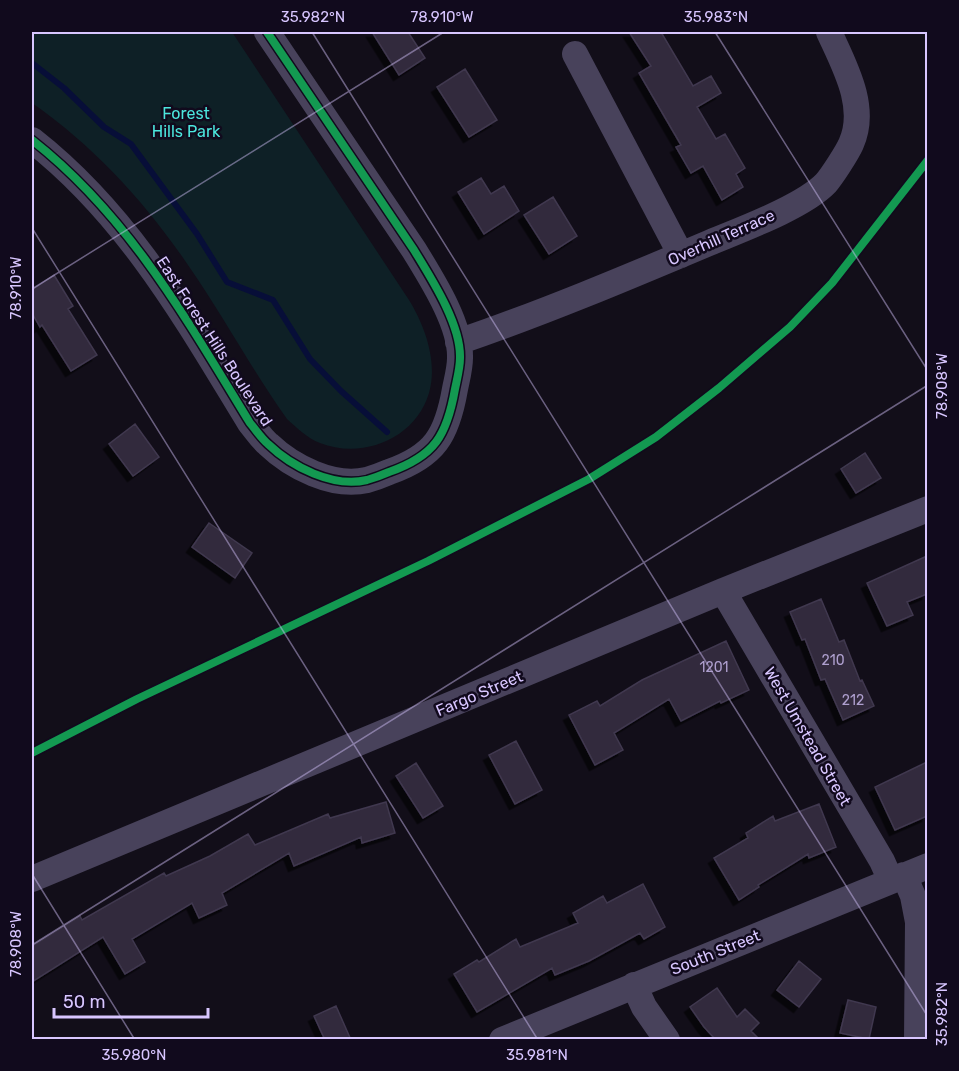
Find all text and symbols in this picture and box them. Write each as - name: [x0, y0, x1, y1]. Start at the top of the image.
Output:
- text: 35.982°N: [281, 8, 345, 26]
- text: 78.910°W: [411, 8, 473, 26]
- text: 35.983°N: [684, 8, 748, 26]
- park label: Forest Hills Park: [152, 104, 221, 141]
- street label: Overhill Terrace: [665, 205, 777, 269]
- street label: East Forest Hills Boulevard: [153, 253, 277, 430]
- text: 78.910°W: [7, 257, 25, 319]
- text: 78.908°W: [933, 353, 951, 419]
- house number: 210: [821, 652, 845, 669]
- house number: 1201: [699, 659, 729, 676]
- street label: West Umstead Street: [760, 663, 855, 809]
- street label: Fargo Street: [433, 667, 526, 720]
- house number: 212: [842, 692, 864, 709]
- text: 78.908°W: [7, 911, 25, 977]
- street label: South Street: [668, 926, 763, 979]
- scale bar: [54, 981, 208, 1019]
- text: 35.982°N: [933, 982, 951, 1046]
- text: 50 m: [63, 991, 106, 1013]
- text: 35.980°N: [101, 1046, 167, 1064]
- text: 35.981°N: [506, 1046, 568, 1064]

